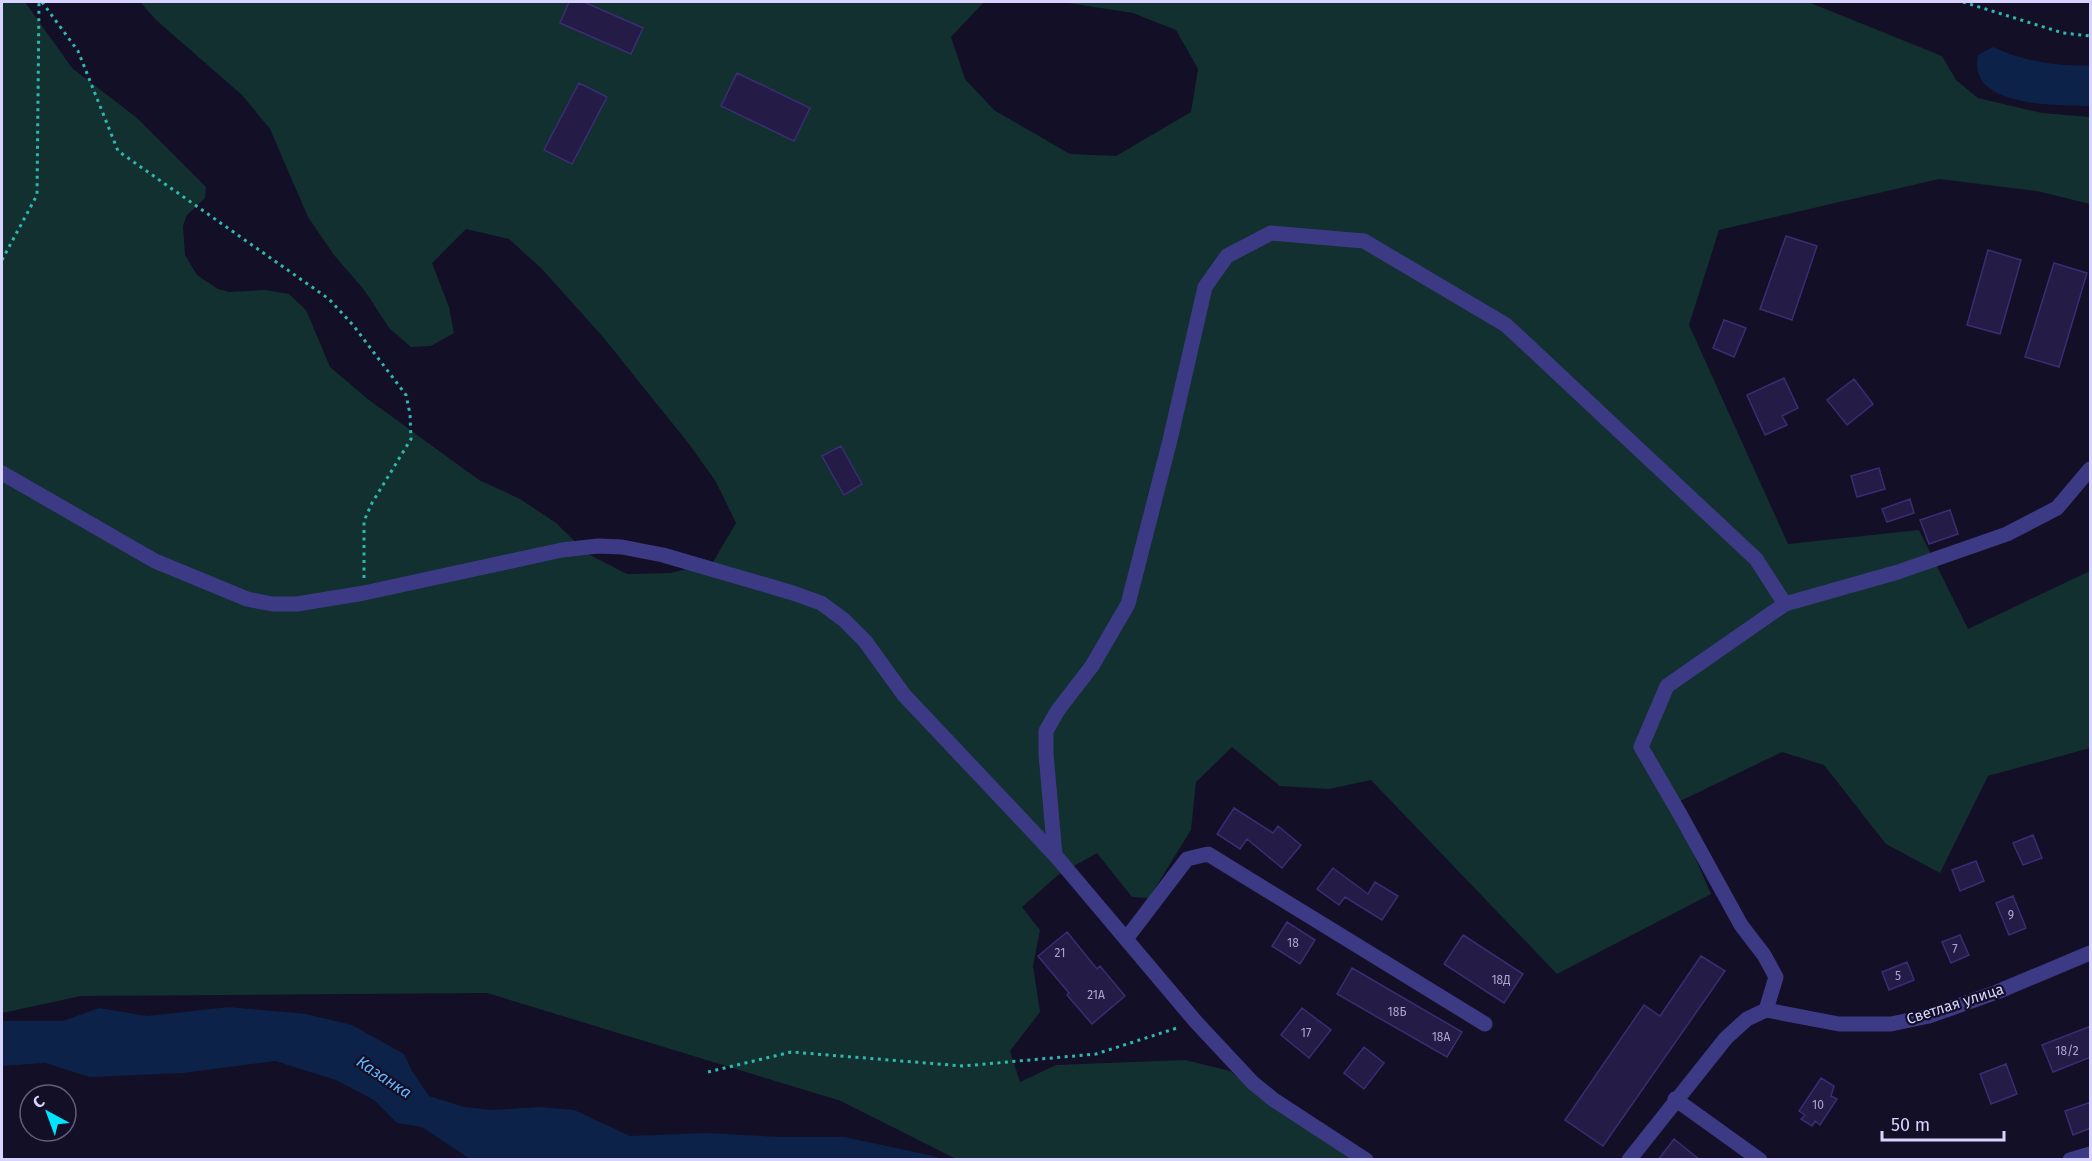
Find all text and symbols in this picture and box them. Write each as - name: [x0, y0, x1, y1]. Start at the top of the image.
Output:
- house number: 9: [2008, 908, 2014, 922]
- house number: 18: [1287, 936, 1299, 950]
- house number: 7: [1952, 942, 1958, 956]
- house number: 21: [1055, 946, 1065, 960]
- house number: 5: [1895, 969, 1901, 983]
- house number: 18Д: [1491, 973, 1511, 987]
- street label: Светлая улица: [1904, 980, 2006, 1028]
- house number: 21А: [1087, 988, 1105, 1002]
- house number: 18Б: [1388, 1005, 1406, 1019]
- house number: 17: [1301, 1026, 1311, 1040]
- house number: 18А: [1432, 1030, 1450, 1044]
- house number: 18/2: [2055, 1044, 2079, 1058]
- water label: Казанка: [353, 1052, 415, 1102]
- north arrow: [18, 1083, 78, 1143]
- text: С: [29, 1091, 49, 1112]
- house number: 10: [1812, 1098, 1824, 1112]
- scale bar: [1882, 1104, 2004, 1142]
- text: 50 m: [1891, 1114, 1930, 1136]

